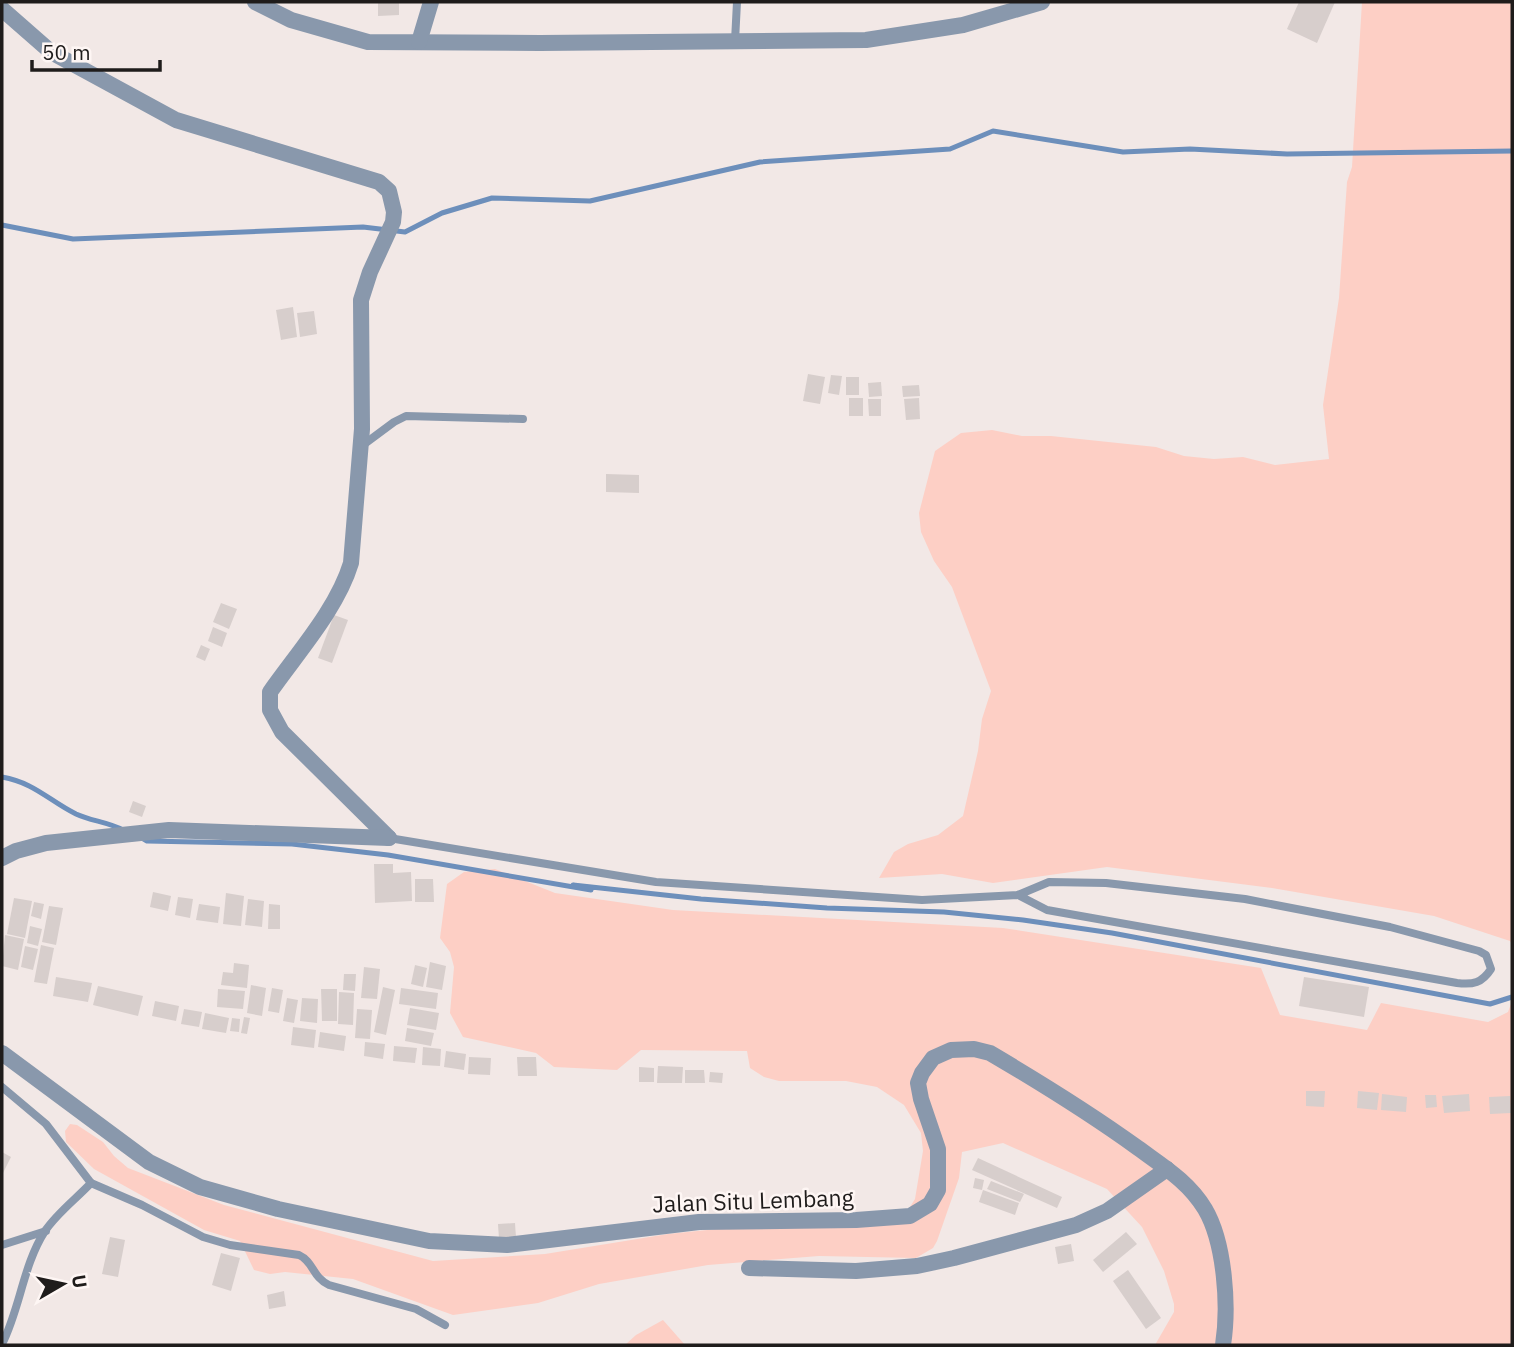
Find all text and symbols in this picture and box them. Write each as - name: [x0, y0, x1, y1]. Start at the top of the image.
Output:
- scale bar: [32, 28, 159, 72]
- text: 50 m: [42, 38, 91, 66]
- street label: Jalan Situ Lembang: [652, 1181, 854, 1219]
- north arrow: [28, 1249, 98, 1319]
- text: U: [67, 1273, 93, 1290]

